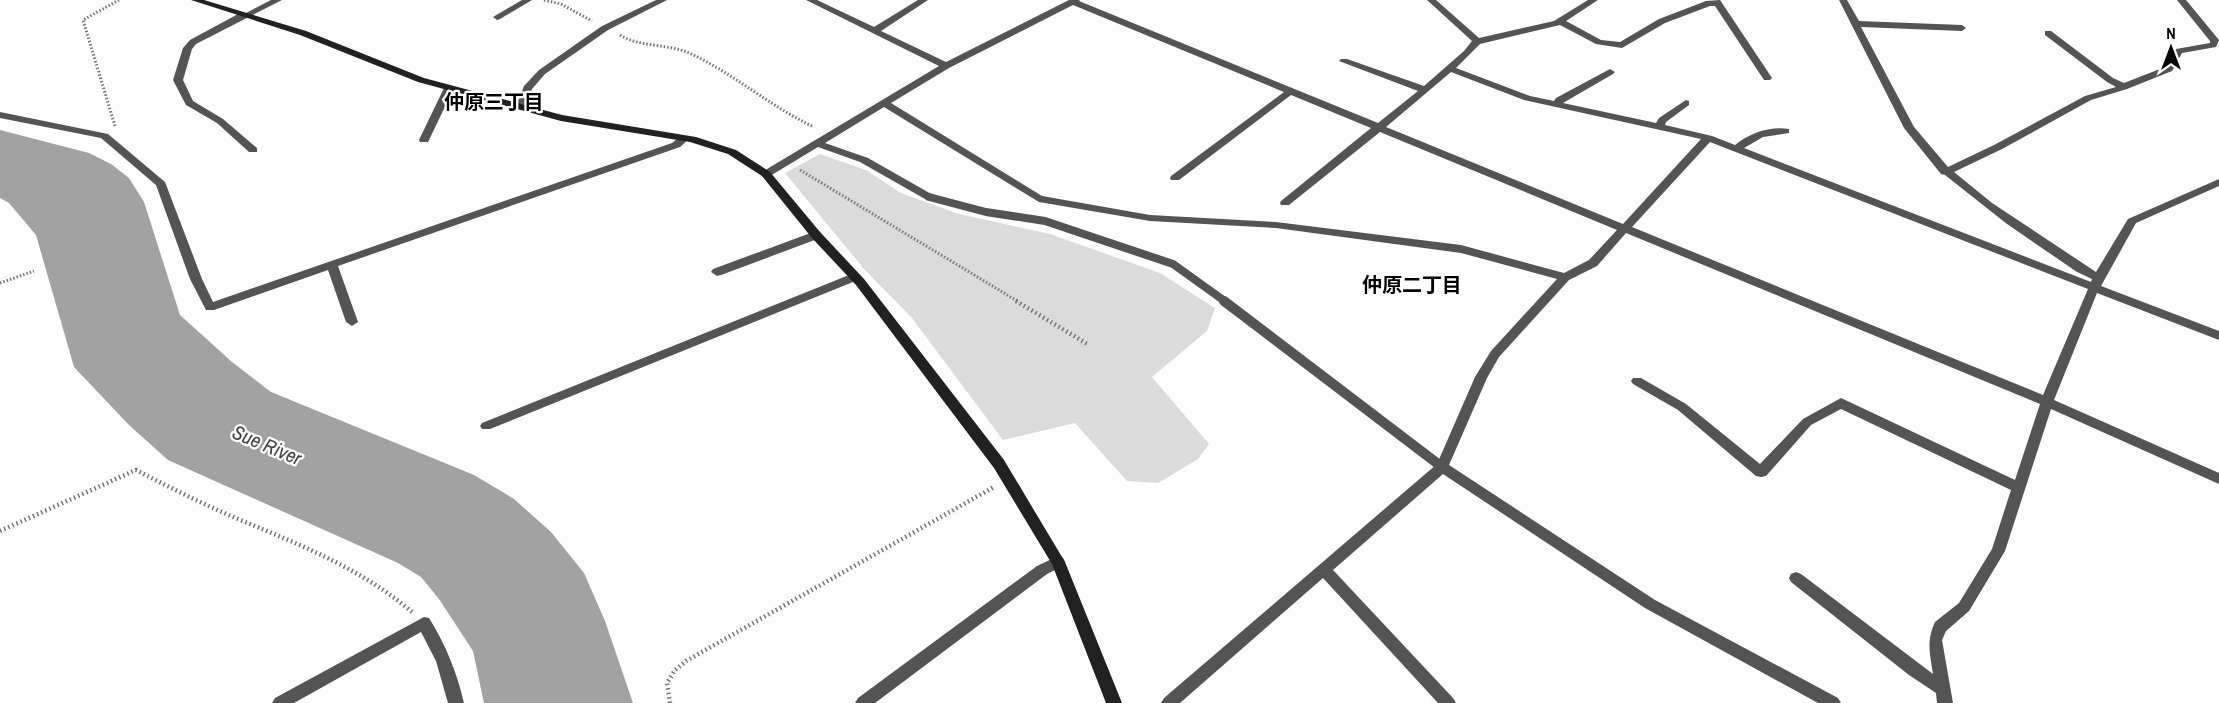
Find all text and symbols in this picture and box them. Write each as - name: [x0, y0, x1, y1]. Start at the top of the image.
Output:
- north arrow: [2141, 18, 2201, 78]
- text: N: [2166, 22, 2176, 44]
- district label: 仲原三丁目: [444, 88, 544, 115]
- district label: 仲原二丁目: [1362, 271, 1462, 298]
- water label: Sue River: [228, 418, 307, 471]

